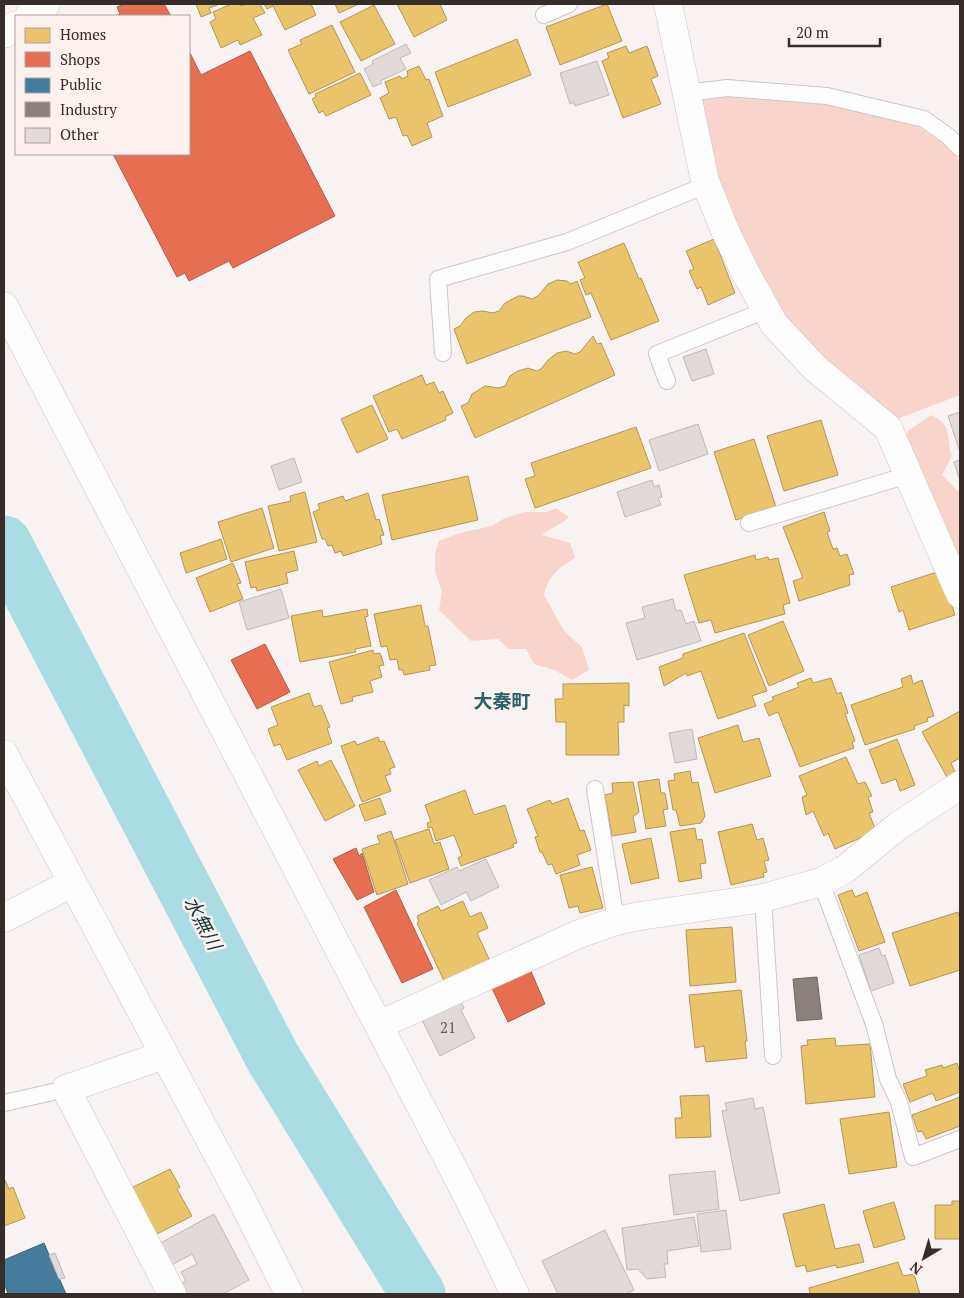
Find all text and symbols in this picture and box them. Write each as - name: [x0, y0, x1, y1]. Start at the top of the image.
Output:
- legend: [15, 15, 190, 155]
- scale bar: [789, 15, 880, 47]
- text: 20 m: [796, 22, 829, 42]
- text: Homes: [60, 24, 106, 44]
- text: Shops: [60, 49, 100, 69]
- text: Public: [60, 74, 102, 94]
- text: Industry: [60, 99, 117, 119]
- text: Other: [60, 124, 99, 144]
- district label: 大秦町: [473, 688, 531, 713]
- water label: 水無川: [179, 892, 229, 956]
- house number: 21: [440, 1017, 456, 1037]
- north arrow: [899, 1233, 949, 1283]
- text: N: [905, 1258, 926, 1279]

